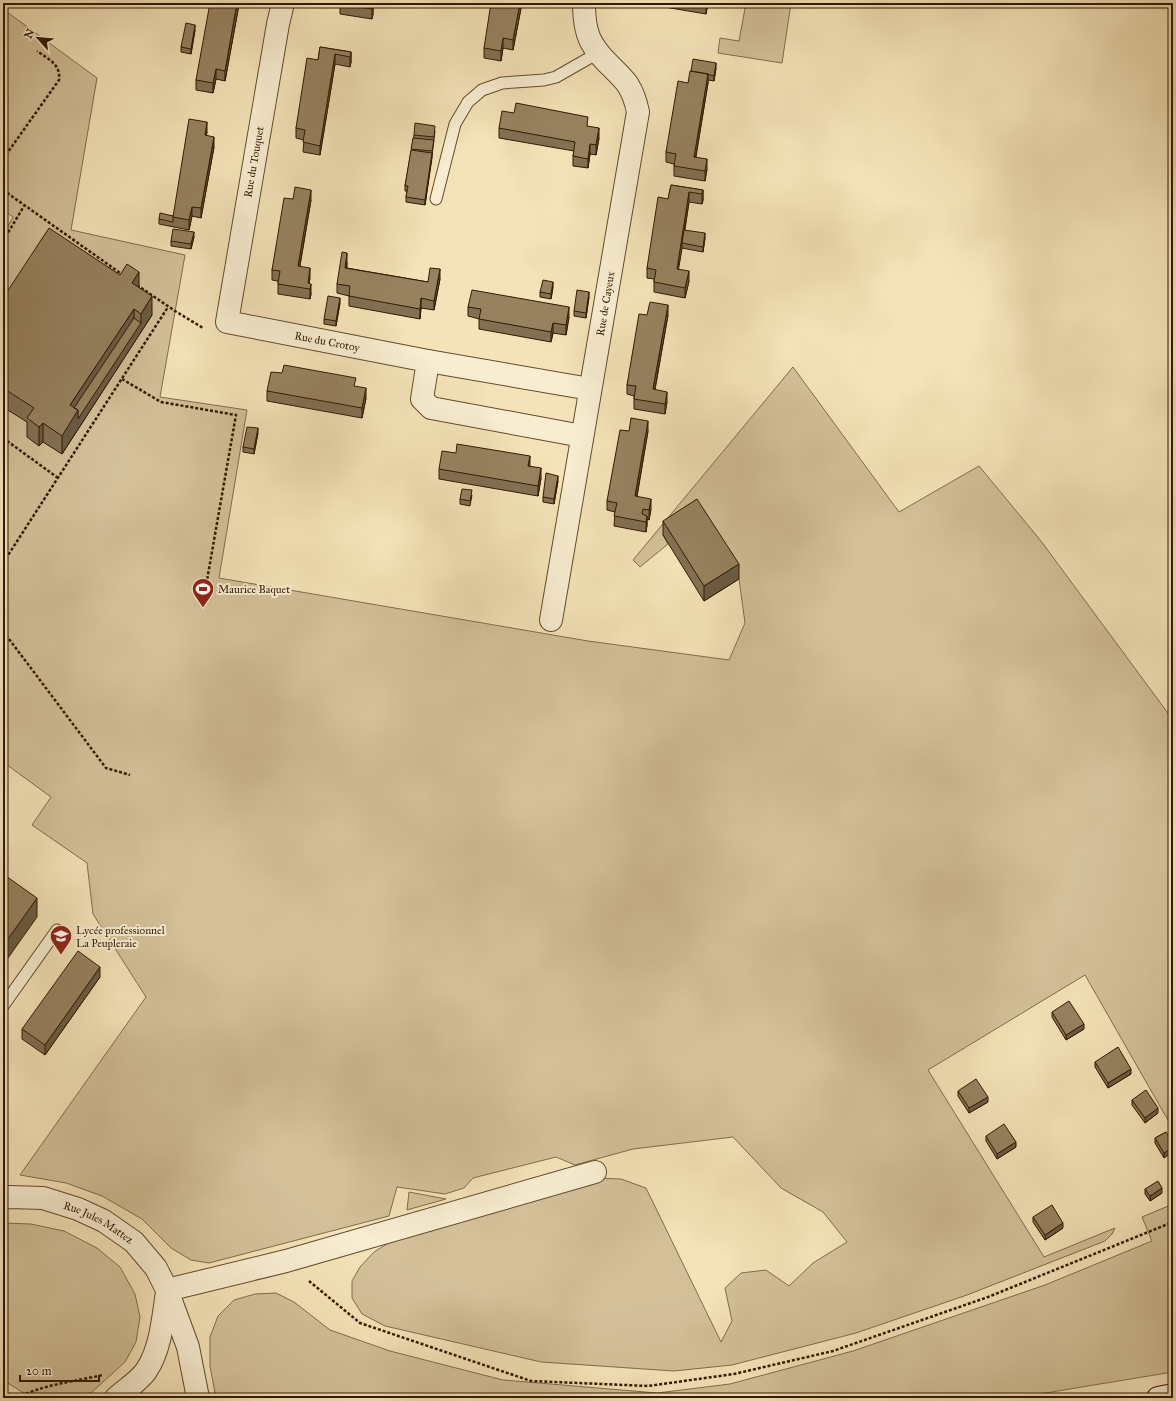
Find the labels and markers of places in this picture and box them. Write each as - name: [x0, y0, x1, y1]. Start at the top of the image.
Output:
- sports icon: Maurice Baquet: [190, 576, 216, 609]
- place label: Maurice Baquet: [218, 583, 290, 597]
- school or university icon: Lycée professionnel La Peupleraie: [48, 923, 74, 956]
- place label: Lycée professionnel La Peupleraie: [76, 924, 165, 950]

